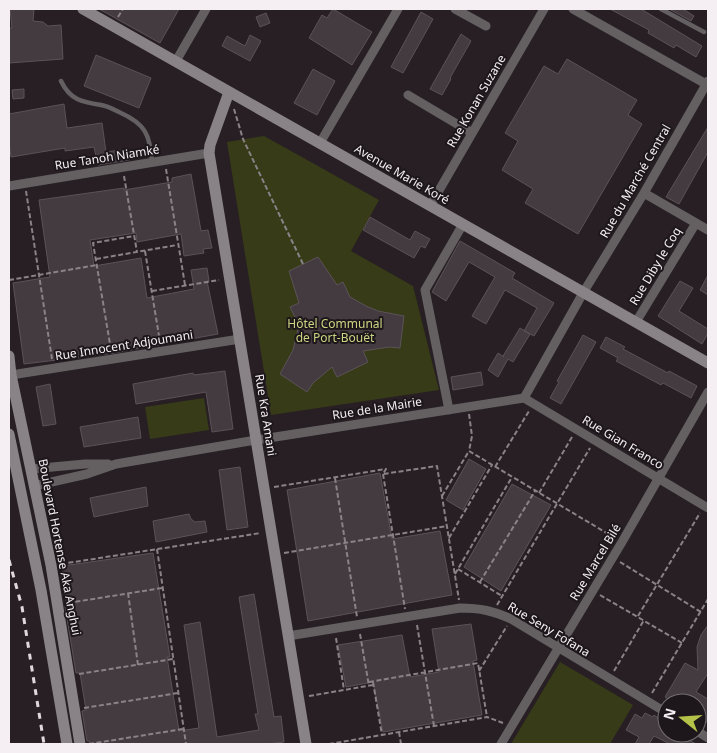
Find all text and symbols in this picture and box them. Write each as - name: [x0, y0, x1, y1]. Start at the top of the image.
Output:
- street label: Rue Konan Suzane: [442, 51, 510, 151]
- street label: Rue du Marché Central: [595, 121, 675, 241]
- street label: Rue Tanoh Niamké: [53, 140, 161, 174]
- street label: Avenue Marie Koré: [351, 140, 453, 208]
- street label: Rue Diby le Coq: [625, 224, 685, 308]
- park label: Hôtel Communal de Port-Bouët: [287, 315, 383, 346]
- street label: Rue Innocent Adjoumani: [54, 326, 194, 364]
- street label: Rue Kra Amani: [251, 373, 281, 457]
- street label: Rue de la Mairie: [331, 392, 423, 423]
- street label: Rue Gian Franco: [579, 411, 667, 473]
- street label: Boulevard Hortense Aka Anghui: [35, 457, 85, 637]
- street label: Rue Marcel Bilé: [565, 520, 625, 603]
- street label: Rue Seny Fofana: [505, 598, 593, 660]
- north arrow: [657, 693, 707, 743]
- text: N: [658, 706, 680, 722]

